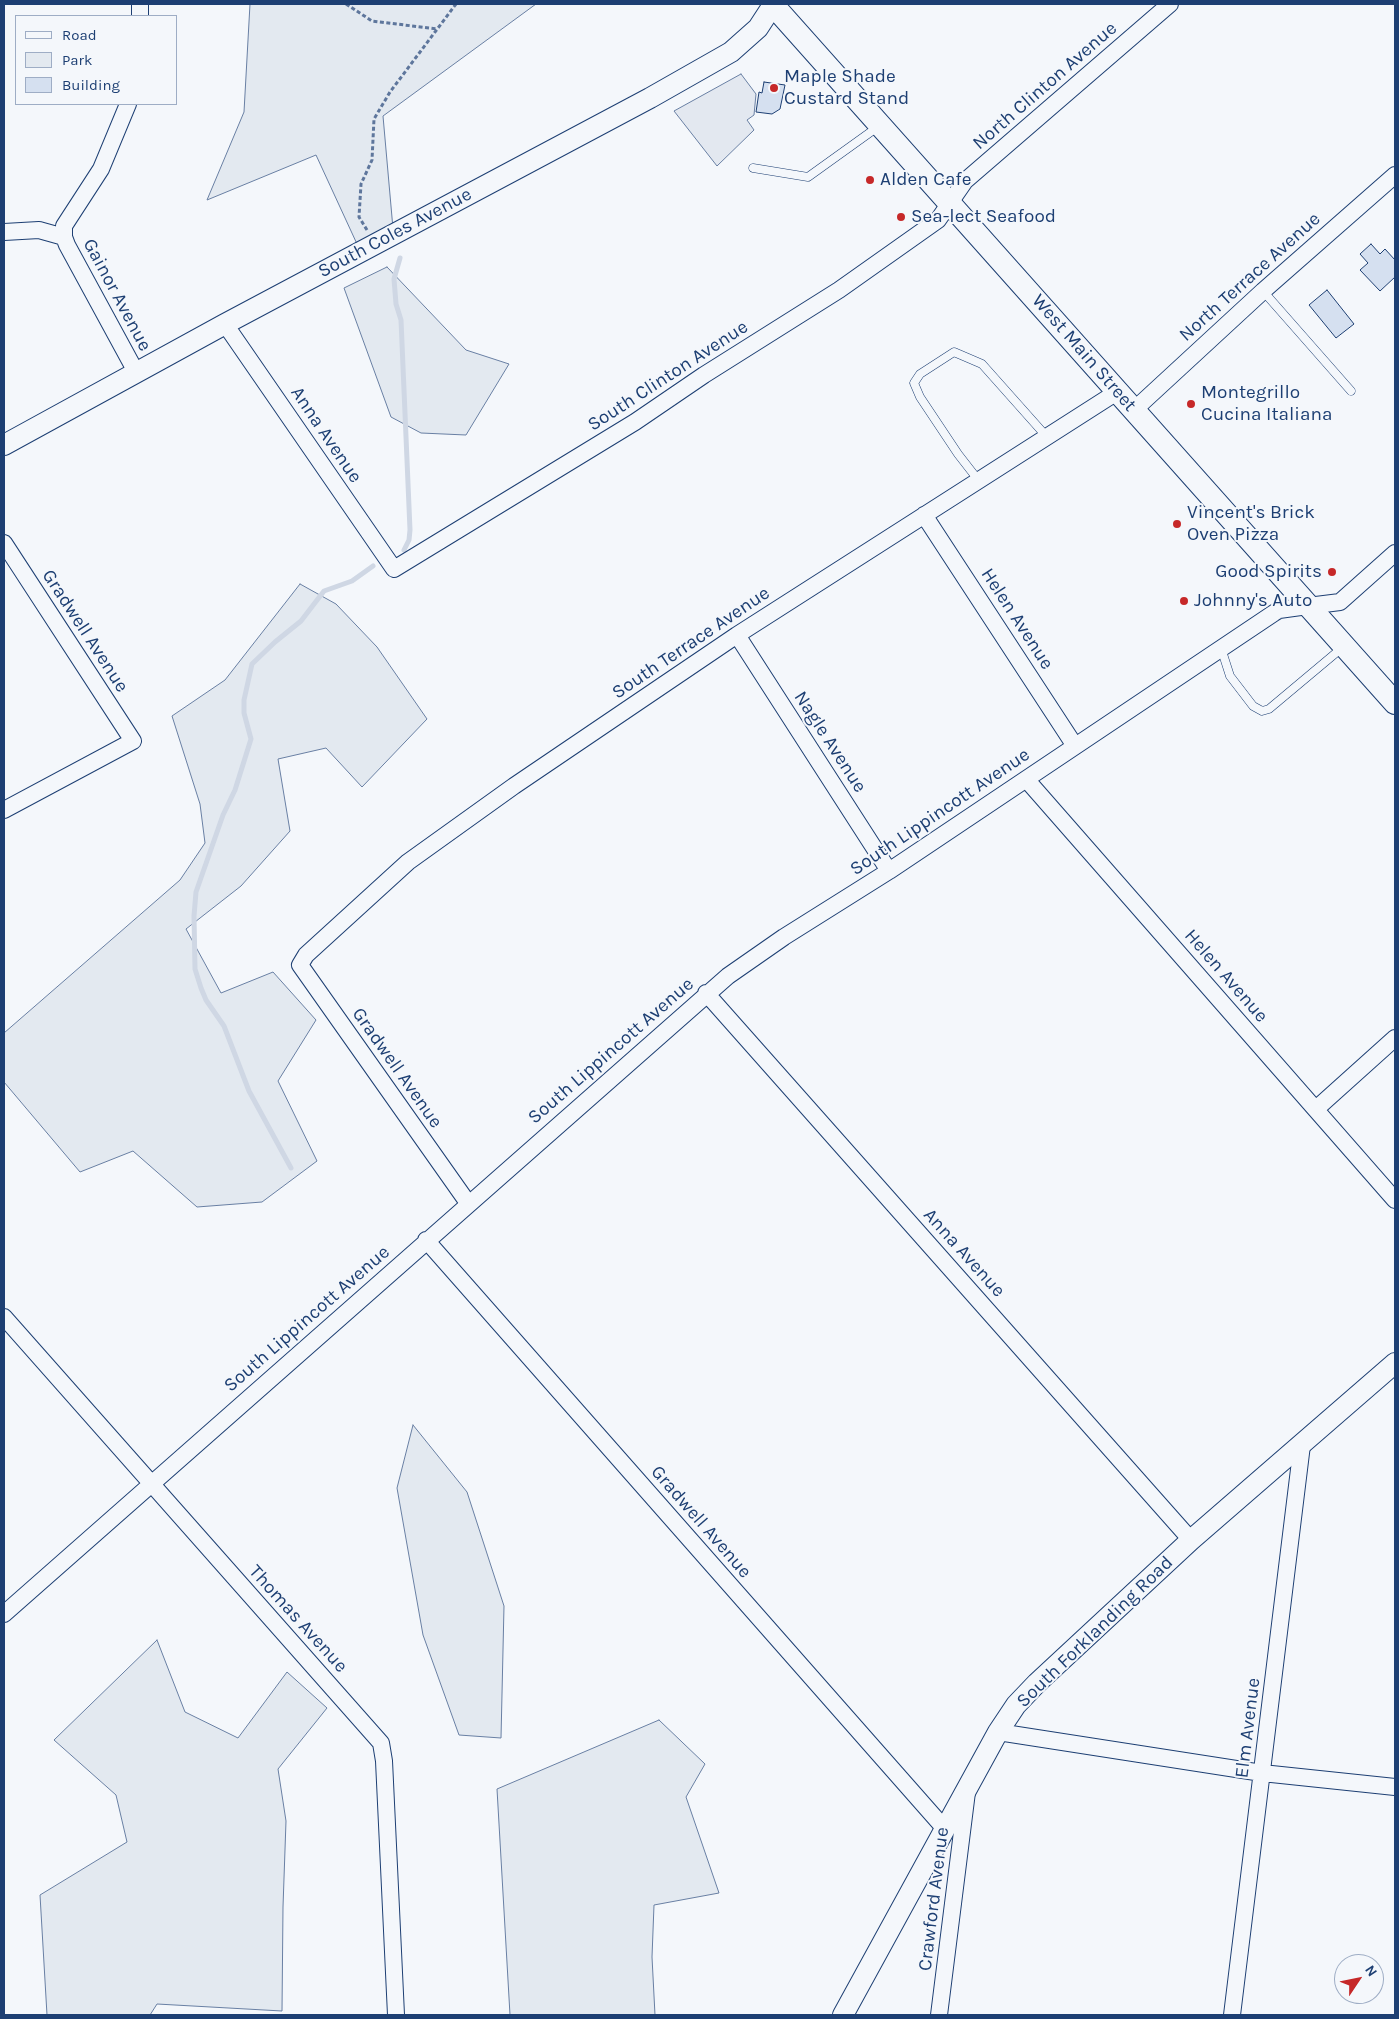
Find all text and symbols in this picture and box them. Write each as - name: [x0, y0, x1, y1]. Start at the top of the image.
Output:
- legend: [15, 15, 178, 105]
- street label: North Clinton Avenue: [968, 17, 1122, 155]
- text: Road: [62, 26, 97, 44]
- text: Park: [62, 51, 92, 69]
- place label: Maple Shade Custard Stand: [784, 66, 909, 110]
- text: Building: [62, 76, 120, 94]
- marker: Maple Shade Custard Stand: [768, 82, 780, 94]
- place label: Alden Cafe: [880, 169, 972, 191]
- marker: Alden Cafe: [864, 174, 876, 186]
- street label: South Coles Avenue: [314, 183, 476, 283]
- place label: Sea-lect Seafood: [911, 206, 1056, 228]
- street label: North Terrace Avenue: [1175, 208, 1325, 346]
- marker: Sea-lect Seafood: [895, 211, 907, 223]
- street label: Gainor Avenue: [78, 235, 156, 355]
- street label: West Main Street: [1027, 290, 1141, 416]
- street label: South Clinton Avenue: [584, 316, 752, 436]
- street label: Anna Avenue: [285, 382, 367, 488]
- place label: Montegrillo Cucina Italiana: [1201, 382, 1332, 426]
- marker: Montegrillo Cucina Italiana: [1185, 398, 1197, 410]
- place label: Vincent's Brick Oven Pizza: [1187, 502, 1315, 546]
- marker: Vincent's Brick Oven Pizza: [1171, 518, 1183, 530]
- place label: Good Spirits: [1215, 561, 1322, 583]
- street label: Helen Avenue: [976, 564, 1058, 674]
- street label: Gradwell Avenue: [37, 565, 133, 697]
- marker: Good Spirits: [1326, 566, 1338, 578]
- street label: South Terrace Avenue: [608, 582, 774, 704]
- place label: Johnny's Auto: [1194, 590, 1312, 612]
- marker: Johnny's Auto: [1178, 595, 1190, 607]
- street label: Nagle Avenue: [789, 687, 871, 797]
- street label: South Lippincott Avenue: [846, 743, 1034, 881]
- street label: Helen Avenue: [1179, 925, 1273, 1027]
- street label: South Lippincott Avenue: [524, 973, 698, 1129]
- street label: Gradwell Avenue: [347, 1003, 447, 1133]
- street label: Anna Avenue: [918, 1204, 1010, 1302]
- street label: South Lippincott Avenue: [220, 1241, 394, 1397]
- street label: Gradwell Avenue: [646, 1461, 756, 1583]
- street label: South Forklanding Road: [1012, 1551, 1178, 1713]
- street label: Thomas Avenue: [244, 1561, 352, 1677]
- street label: Elm Avenue: [1231, 1677, 1265, 1779]
- street label: Crawford Avenue: [914, 1826, 954, 1972]
- north arrow: [1334, 1954, 1384, 2004]
- text: N: [1361, 1962, 1381, 1980]

